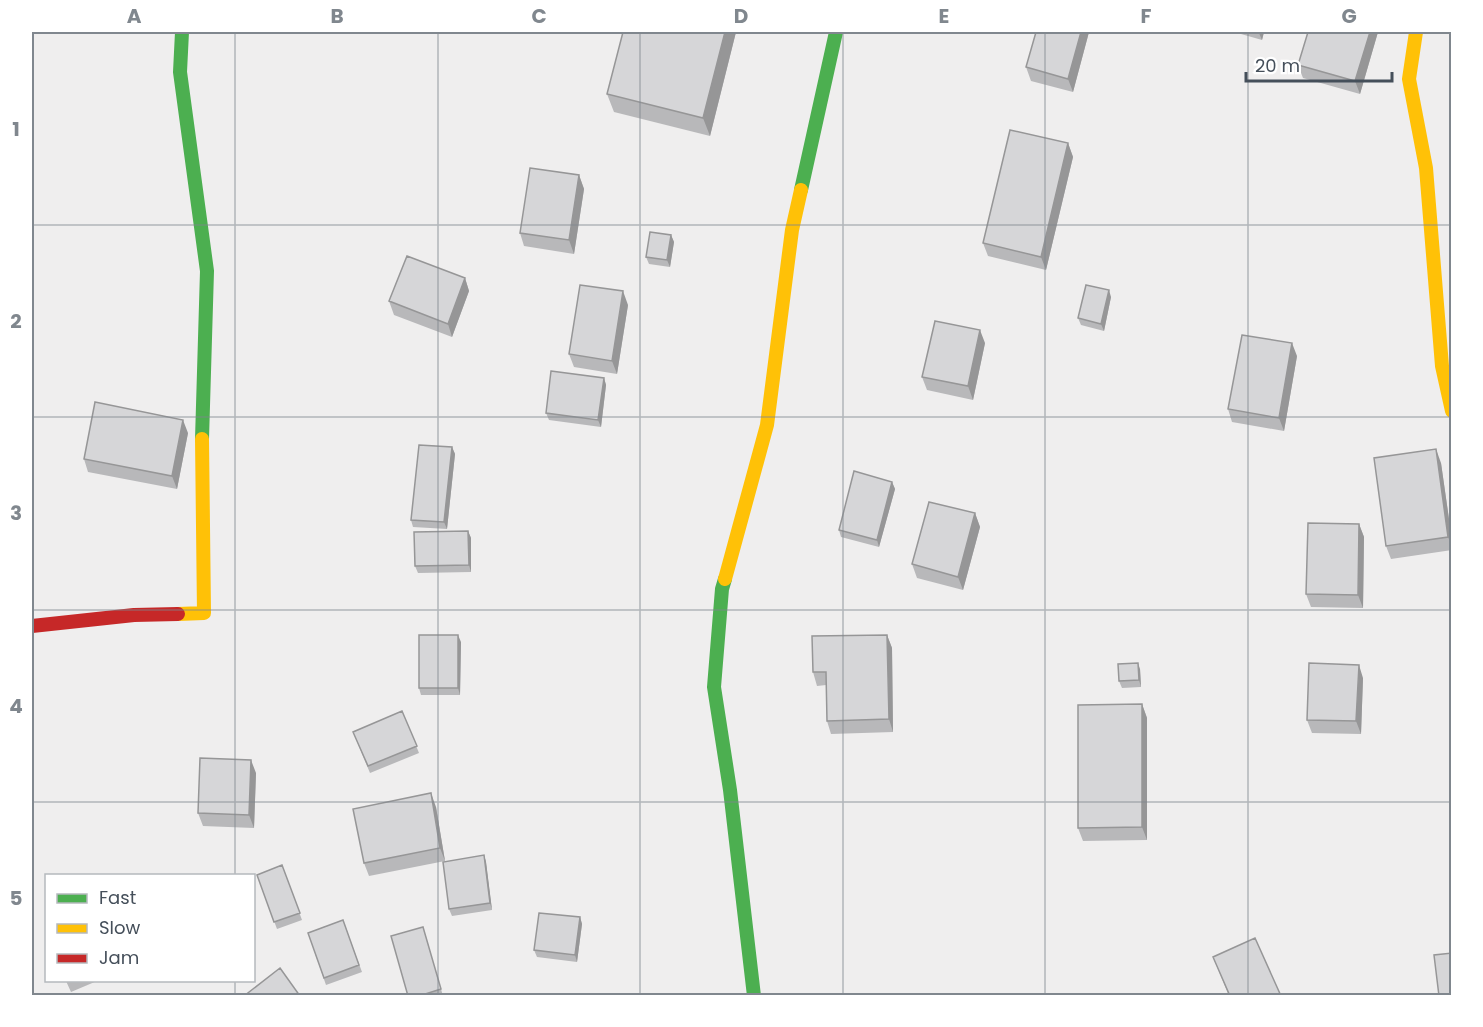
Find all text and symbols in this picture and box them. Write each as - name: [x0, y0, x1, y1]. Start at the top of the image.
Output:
- text: A: [127, 2, 142, 30]
- text: B: [330, 2, 344, 30]
- text: C: [531, 2, 547, 30]
- text: D: [734, 2, 748, 30]
- text: E: [939, 2, 949, 30]
- text: F: [1141, 2, 1152, 30]
- text: G: [1341, 2, 1357, 30]
- scale bar: [1246, 45, 1392, 83]
- text: 20 m: [1255, 53, 1300, 78]
- text: 1: [12, 115, 20, 143]
- text: 2: [10, 307, 22, 335]
- text: 3: [10, 499, 22, 527]
- text: 4: [9, 692, 23, 720]
- legend: [45, 874, 255, 982]
- text: 5: [10, 884, 23, 912]
- text: Fast: [99, 885, 136, 910]
- text: Slow: [99, 915, 141, 940]
- text: Jam: [99, 945, 139, 970]

